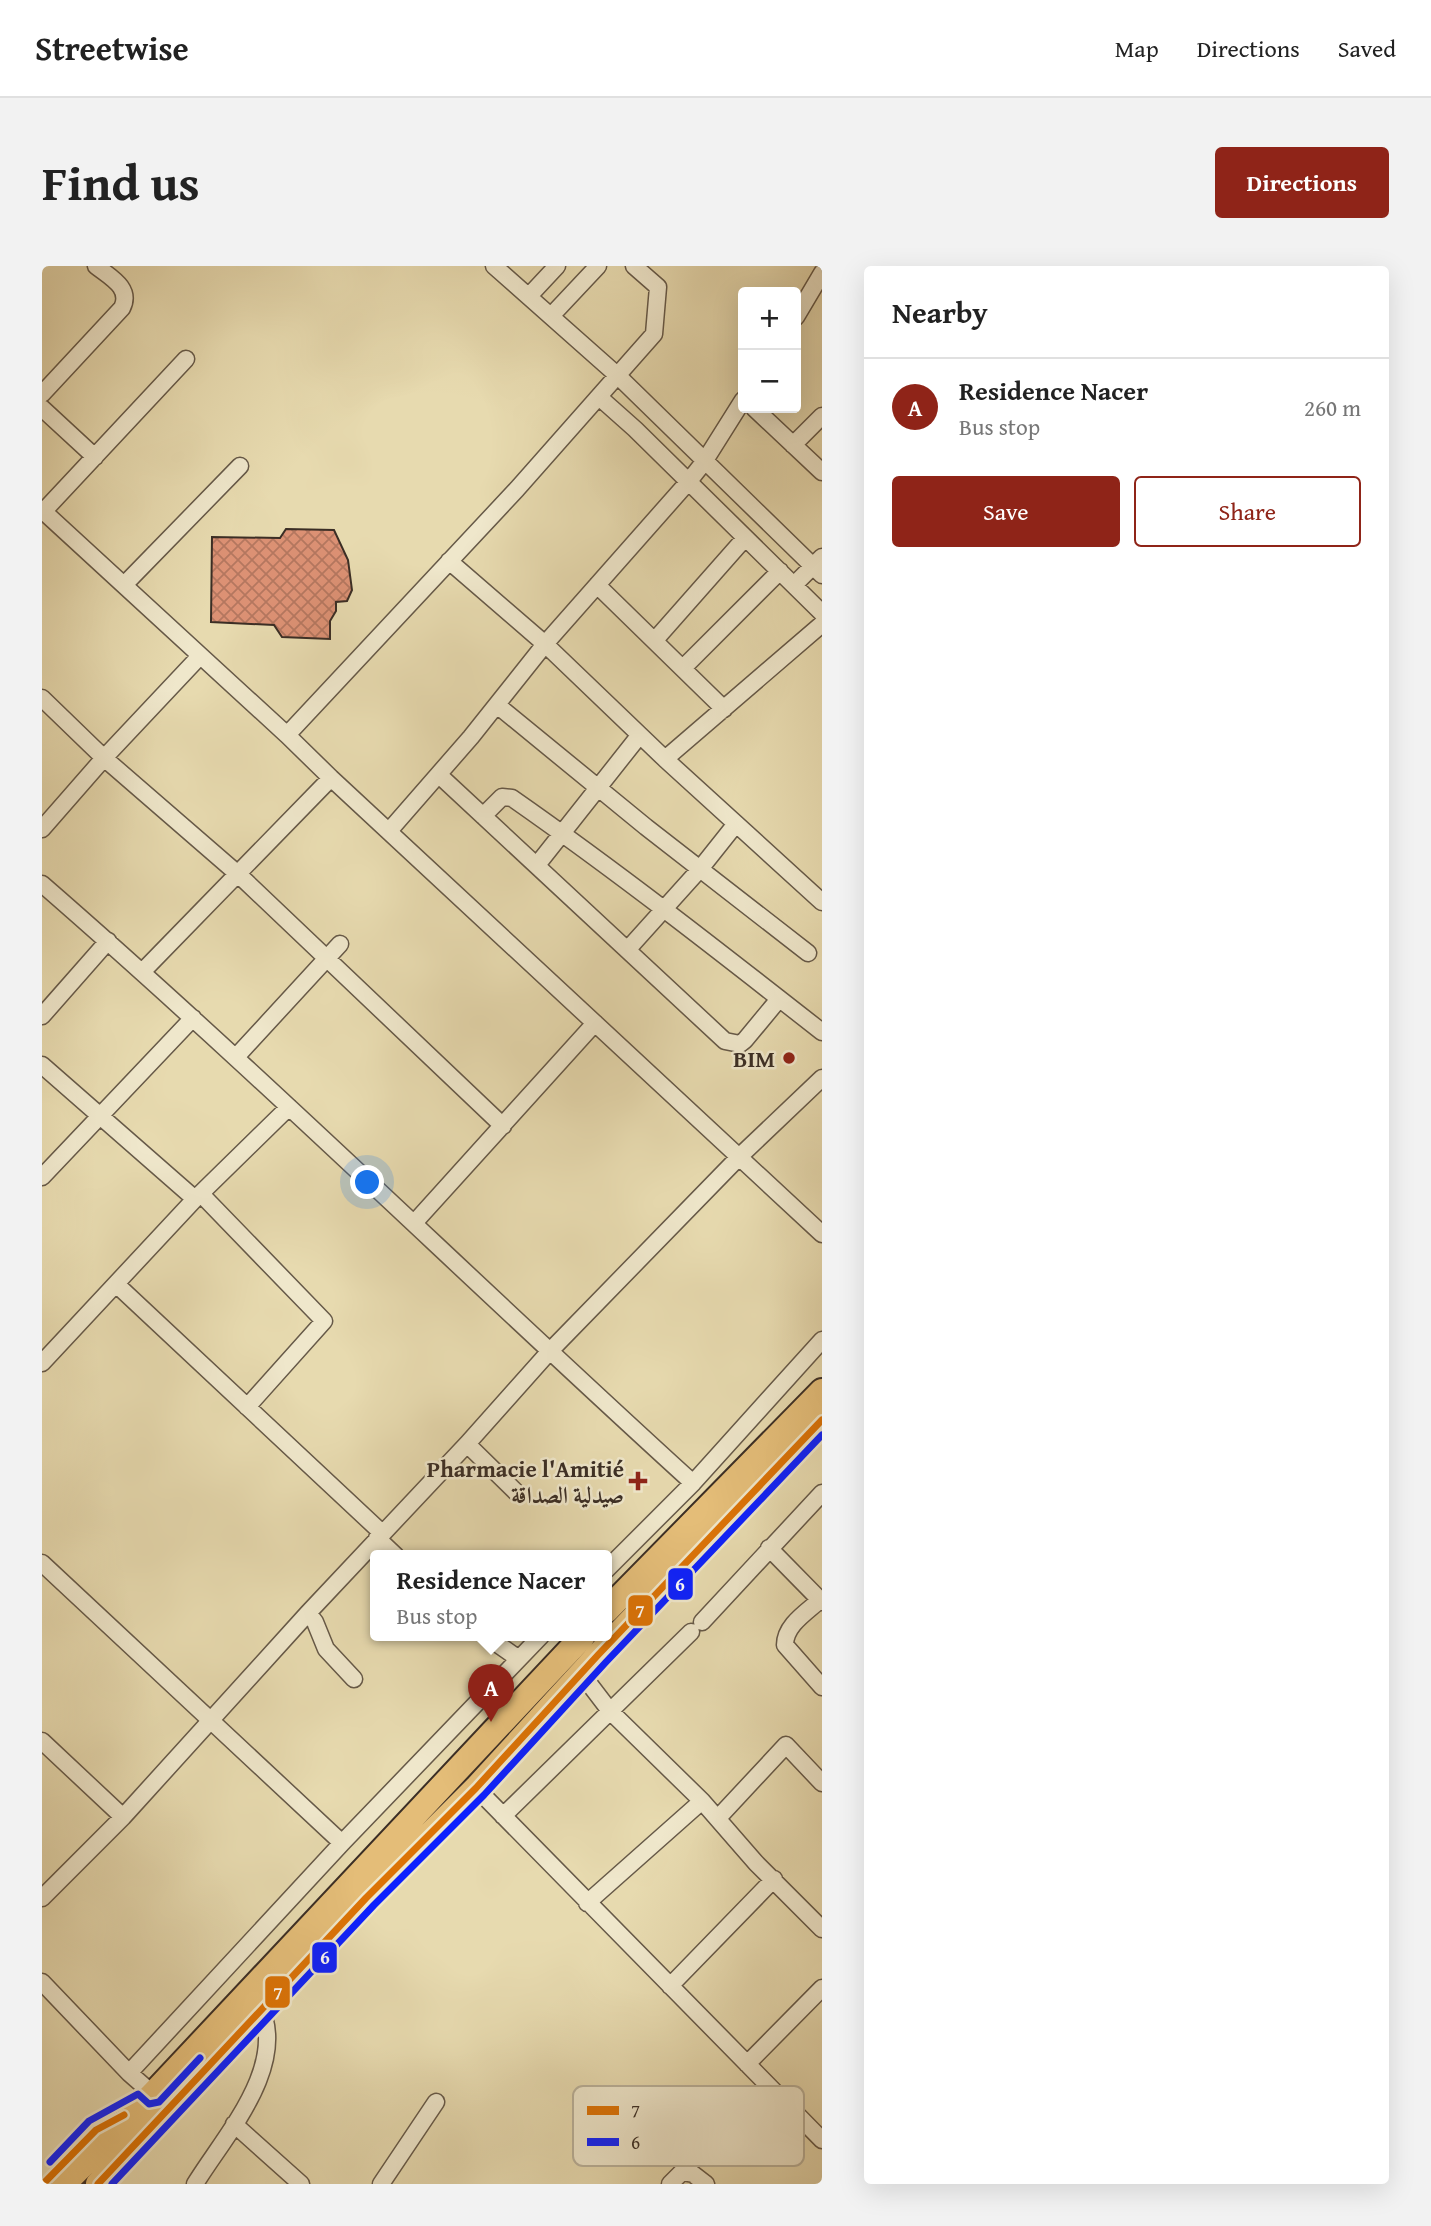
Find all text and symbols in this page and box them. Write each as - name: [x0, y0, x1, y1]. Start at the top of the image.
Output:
- text: Streetwise: [35, 24, 189, 72]
- text: Map: [1115, 31, 1159, 66]
- text: Directions: [1197, 31, 1300, 66]
- text: Saved: [1338, 31, 1396, 66]
- text: Find us: [42, 146, 200, 218]
- button: Directions: [1215, 147, 1389, 218]
- map controls: [738, 287, 801, 413]
- button: +: [738, 287, 801, 350]
- text: Nearby: [892, 290, 988, 334]
- button: −: [738, 350, 801, 413]
- text: Residence Nacer: [959, 371, 1148, 410]
- text: A: [908, 391, 922, 424]
- text: 260 m: [1304, 391, 1361, 424]
- text: Bus stop: [959, 410, 1040, 443]
- button: Save: [892, 476, 1120, 547]
- button: Share: [1134, 476, 1361, 547]
- place label: BIM: [733, 1042, 775, 1075]
- marker: BIM: [781, 1050, 797, 1066]
- your location: [350, 1165, 384, 1199]
- place label: Pharmacie l'Amitié صيدلية الصداقة: [427, 1452, 624, 1511]
- marker: Pharmacie l'Amitié صيدلية الصداقة: [630, 1473, 646, 1489]
- popup: [370, 1550, 612, 1641]
- text: Residence Nacer: [396, 1560, 586, 1599]
- line badge: 6: [667, 1567, 694, 1601]
- text: 6: [675, 1570, 685, 1598]
- line badge: 7: [627, 1594, 654, 1627]
- text: 7: [635, 1596, 645, 1624]
- text: Bus stop: [396, 1599, 478, 1632]
- pin: A: [468, 1664, 514, 1722]
- line badge: 6: [311, 1941, 338, 1974]
- text: 6: [320, 1943, 330, 1971]
- line badge: 7: [264, 1975, 291, 2009]
- text: 7: [273, 1978, 283, 2006]
- legend: [573, 2086, 804, 2166]
- text: 7: [631, 2096, 640, 2124]
- text: 6: [631, 2128, 640, 2156]

